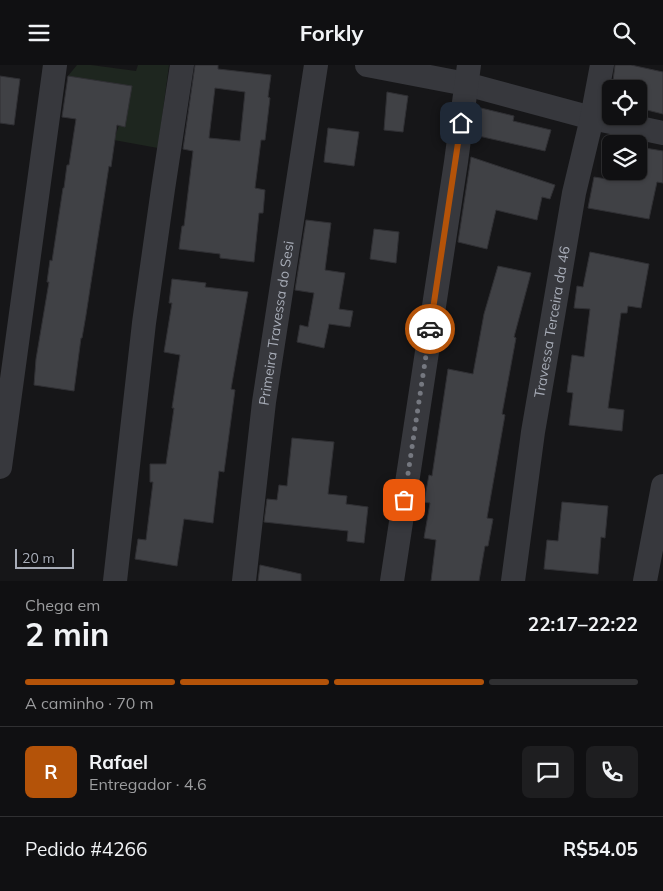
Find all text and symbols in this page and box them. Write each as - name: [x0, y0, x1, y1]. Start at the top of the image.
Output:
- icon: menu: [25, 19, 53, 47]
- text: Forkly: [300, 19, 363, 47]
- icon: search: [610, 19, 638, 47]
- map controls: [602, 80, 647, 180]
- button: locate: [602, 80, 647, 125]
- pin: [440, 102, 482, 144]
- icon: home: [447, 109, 475, 137]
- button: layers: [602, 135, 647, 180]
- street label: Primeira Travessa do Sesi: [255, 240, 298, 407]
- street label: Travessa Terceira da 46: [530, 245, 574, 399]
- courier: [405, 304, 455, 354]
- icon: car: [416, 315, 444, 343]
- pin: [383, 479, 425, 521]
- icon: bag: [390, 486, 418, 514]
- scale bar: [15, 546, 74, 569]
- text: 20 m: [22, 549, 55, 567]
- text: Chega em: [25, 595, 100, 615]
- text: 22:17–22:22: [528, 612, 638, 636]
- text: 2 min: [25, 614, 109, 654]
- text: A caminho · 70 m: [25, 693, 154, 713]
- button: chat: [522, 746, 574, 798]
- button: phone: [586, 746, 638, 798]
- text: Rafael: [89, 750, 148, 774]
- text: R: [44, 760, 58, 784]
- text: Entregador · 4.6: [89, 774, 206, 794]
- text: Pedido #4266: [25, 837, 147, 861]
- text: R$54.05: [563, 837, 638, 861]

